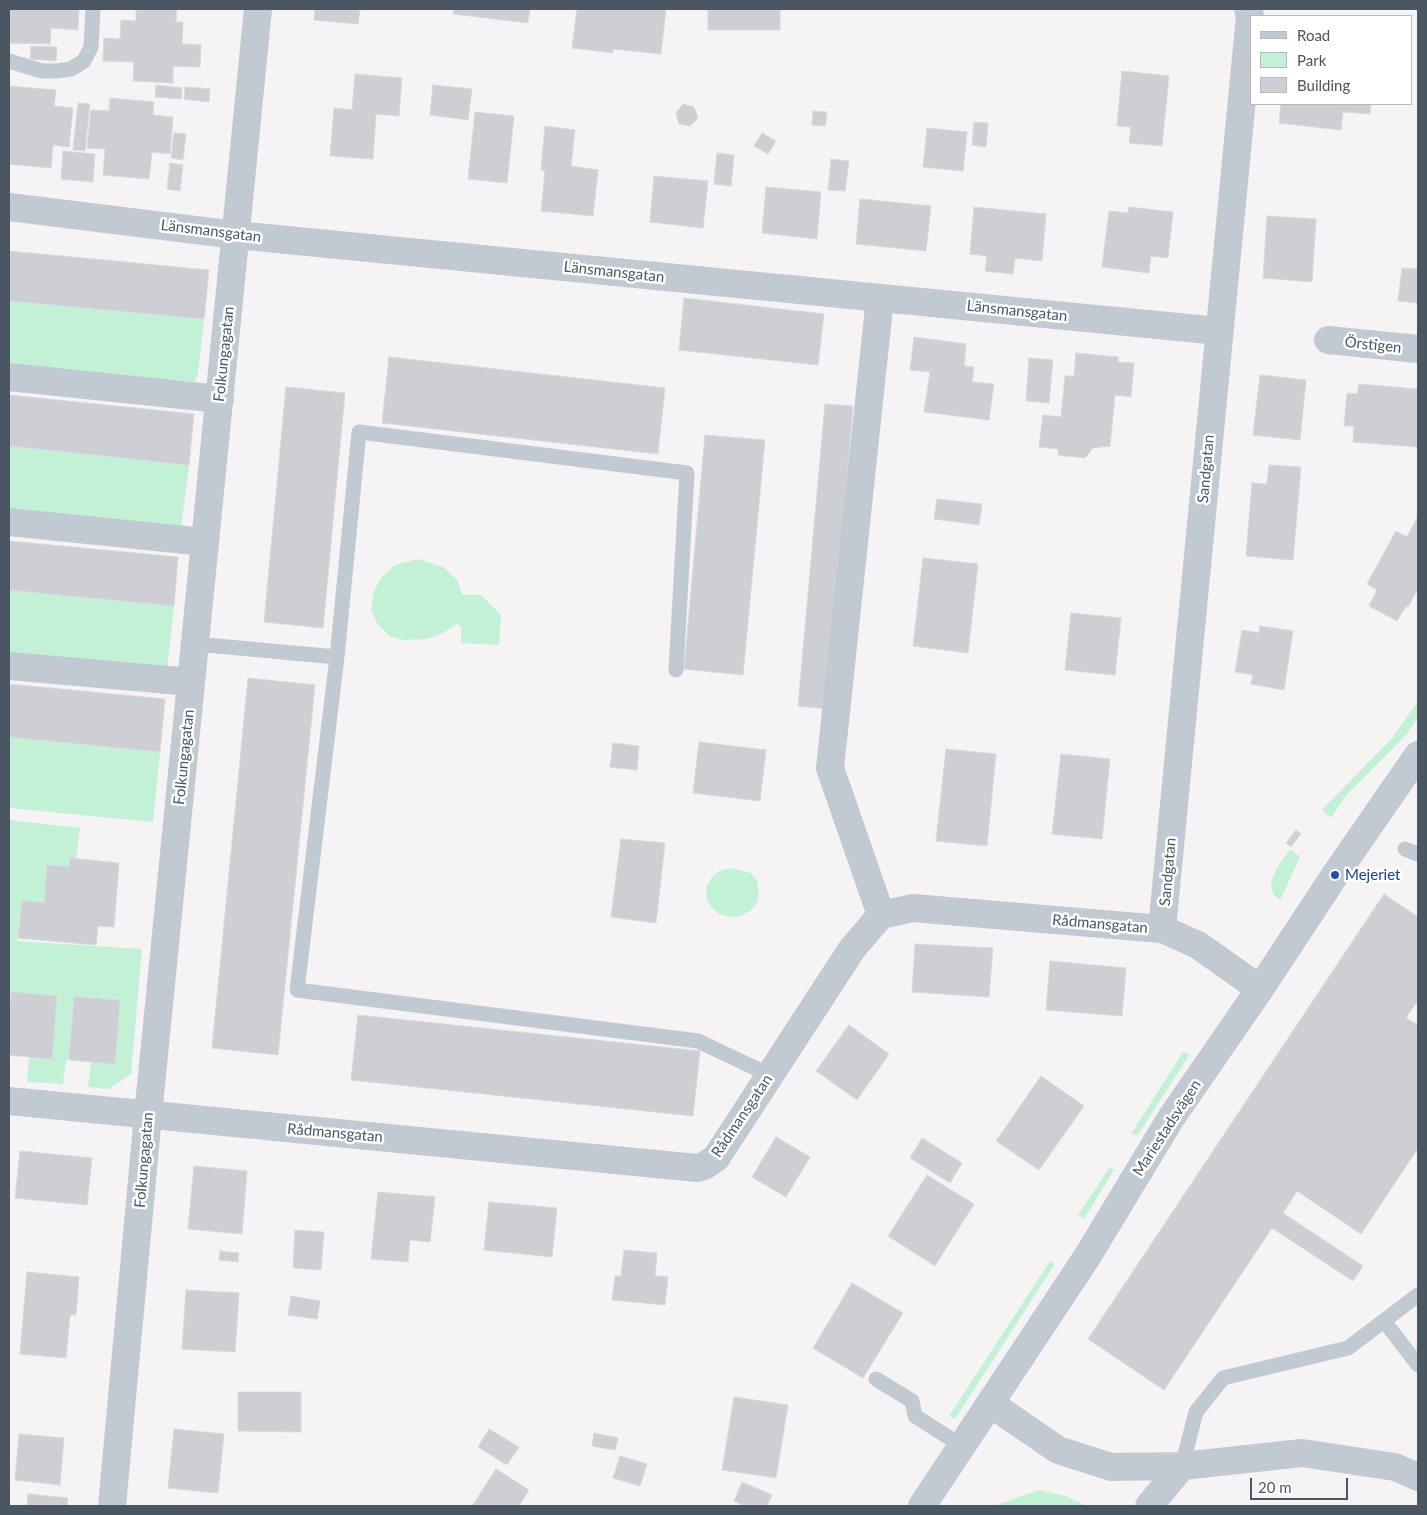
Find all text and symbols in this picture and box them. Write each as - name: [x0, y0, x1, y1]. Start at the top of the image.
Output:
- legend: [1250, 15, 1412, 105]
- text: Road: [1297, 26, 1330, 44]
- text: Park: [1297, 51, 1326, 69]
- text: Building: [1297, 76, 1350, 94]
- street label: Länsmansgatan: [160, 216, 262, 246]
- street label: Länsmansgatan: [563, 258, 665, 286]
- street label: Länsmansgatan: [966, 297, 1068, 325]
- street label: Folkungagatan: [210, 305, 238, 403]
- street label: Örstigen: [1344, 333, 1402, 357]
- street label: Sandgatan: [1194, 434, 1218, 504]
- street label: Folkungagatan: [170, 708, 198, 806]
- street label: Sandgatan: [1156, 837, 1180, 907]
- place label: Mejeriet: [1345, 866, 1400, 884]
- marker: Mejeriet: [1329, 869, 1341, 881]
- street label: Rådmansgatan: [1051, 911, 1149, 937]
- street label: Rådmansgatan: [708, 1071, 776, 1161]
- street label: Mariestadsvägen: [1129, 1076, 1205, 1180]
- street label: Folkungagatan: [131, 1111, 157, 1209]
- street label: Rådmansgatan: [286, 1120, 384, 1146]
- scale bar: [1252, 1468, 1350, 1500]
- text: 20 m: [1258, 1478, 1292, 1496]

